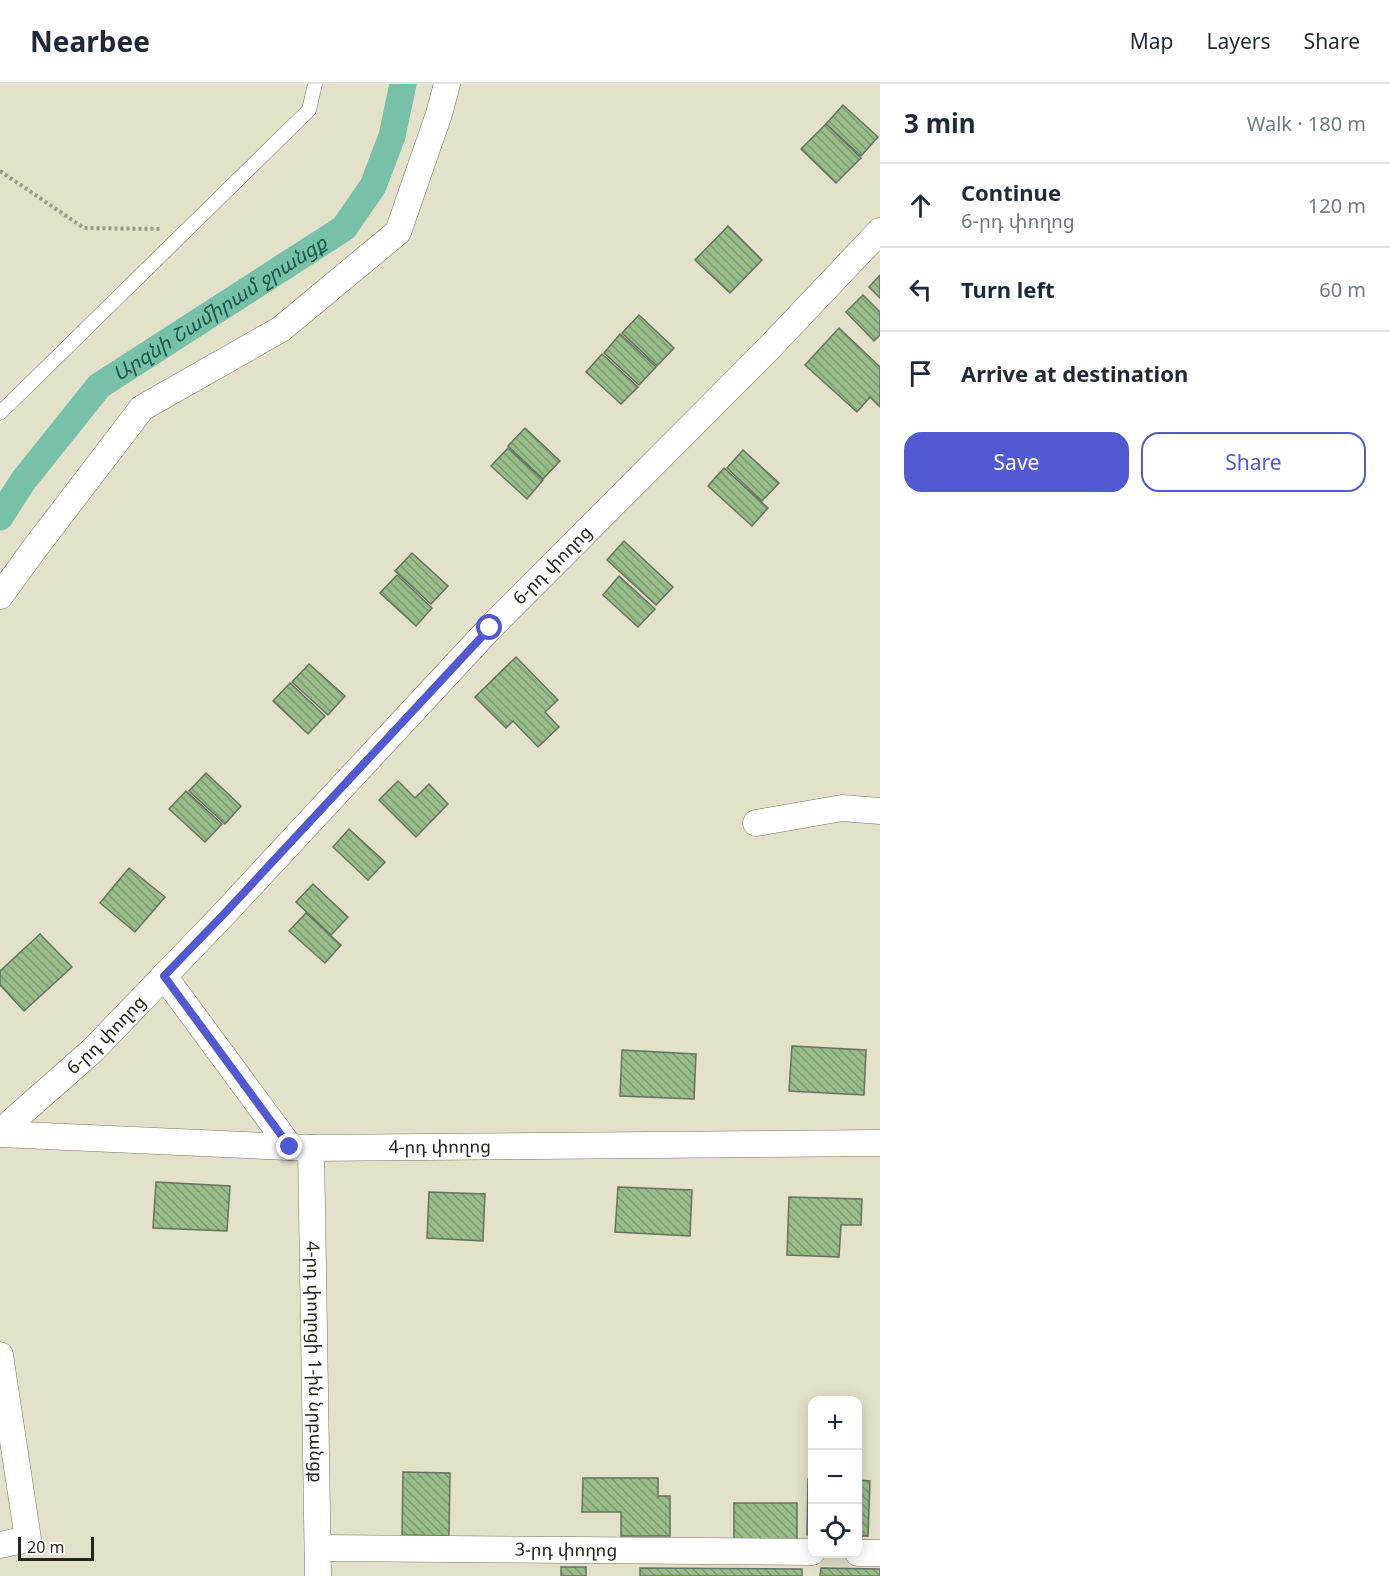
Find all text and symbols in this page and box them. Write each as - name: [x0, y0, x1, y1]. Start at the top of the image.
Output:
- text: Nearbee: [30, 22, 150, 60]
- text: Map: [1130, 27, 1174, 55]
- text: Layers: [1207, 27, 1271, 55]
- text: Share: [1304, 27, 1360, 55]
- text: 3 min: [904, 105, 976, 141]
- text: Walk · 180 m: [1247, 110, 1366, 137]
- text: Continue: [961, 177, 1061, 207]
- icon: ahead: [904, 189, 937, 222]
- text: 120 m: [1308, 192, 1366, 219]
- text: 6-րդ փողոց: [961, 207, 1075, 234]
- water label: Արզնի Շամիրամ ջրանցք: [107, 228, 333, 387]
- icon: left: [904, 273, 937, 306]
- text: Turn left: [961, 274, 1055, 304]
- text: 60 m: [1319, 276, 1366, 303]
- icon: arrive: [904, 357, 937, 390]
- text: Arrive at destination: [961, 358, 1188, 388]
- button: Save: [904, 432, 1129, 492]
- button: Share: [1141, 432, 1366, 492]
- street label: 6-րդ փողոց: [507, 520, 597, 609]
- route start: [476, 614, 502, 640]
- street label: 6-րդ փողոց: [61, 990, 150, 1079]
- route end: [276, 1133, 302, 1159]
- street label: 4-րդ փողոց: [388, 1133, 491, 1158]
- street label: 4-րդ փողոցի 1-ին նրբանցք: [302, 1241, 329, 1483]
- map controls: [808, 1396, 862, 1558]
- button: +: [808, 1396, 862, 1450]
- button: −: [808, 1450, 862, 1504]
- button: locate: [808, 1504, 862, 1558]
- scale bar: [18, 1534, 94, 1562]
- text: 20 m: [27, 1536, 64, 1558]
- street label: 3-րդ փողոց: [515, 1537, 617, 1561]

